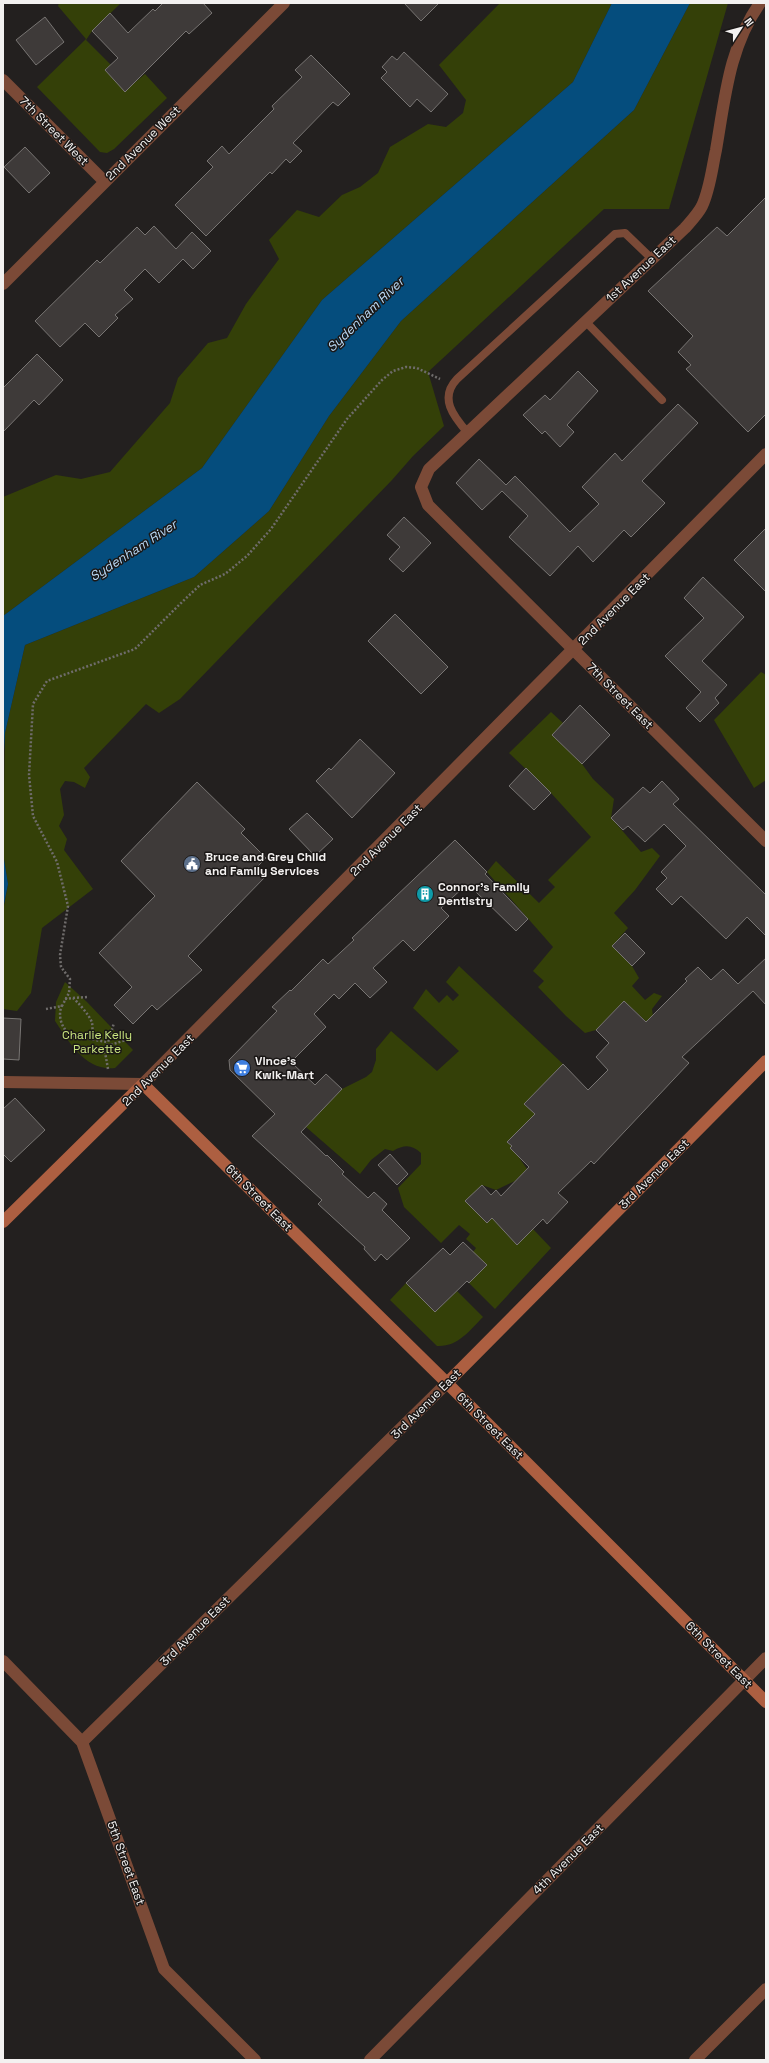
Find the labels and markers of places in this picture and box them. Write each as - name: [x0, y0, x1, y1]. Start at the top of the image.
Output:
- place label: Bruce and Grey Child and Family Services: [205, 849, 326, 879]
- public building icon: Bruce and Grey Child and Family Services: [182, 854, 202, 874]
- place label: Connor's Family Dentistry: [438, 879, 530, 909]
- building icon: Connor's Family Dentistry: [415, 884, 435, 904]
- place label: Vince's Kwik-Mart: [255, 1053, 314, 1083]
- supermarket icon: Vince's Kwik-Mart: [232, 1058, 252, 1078]

